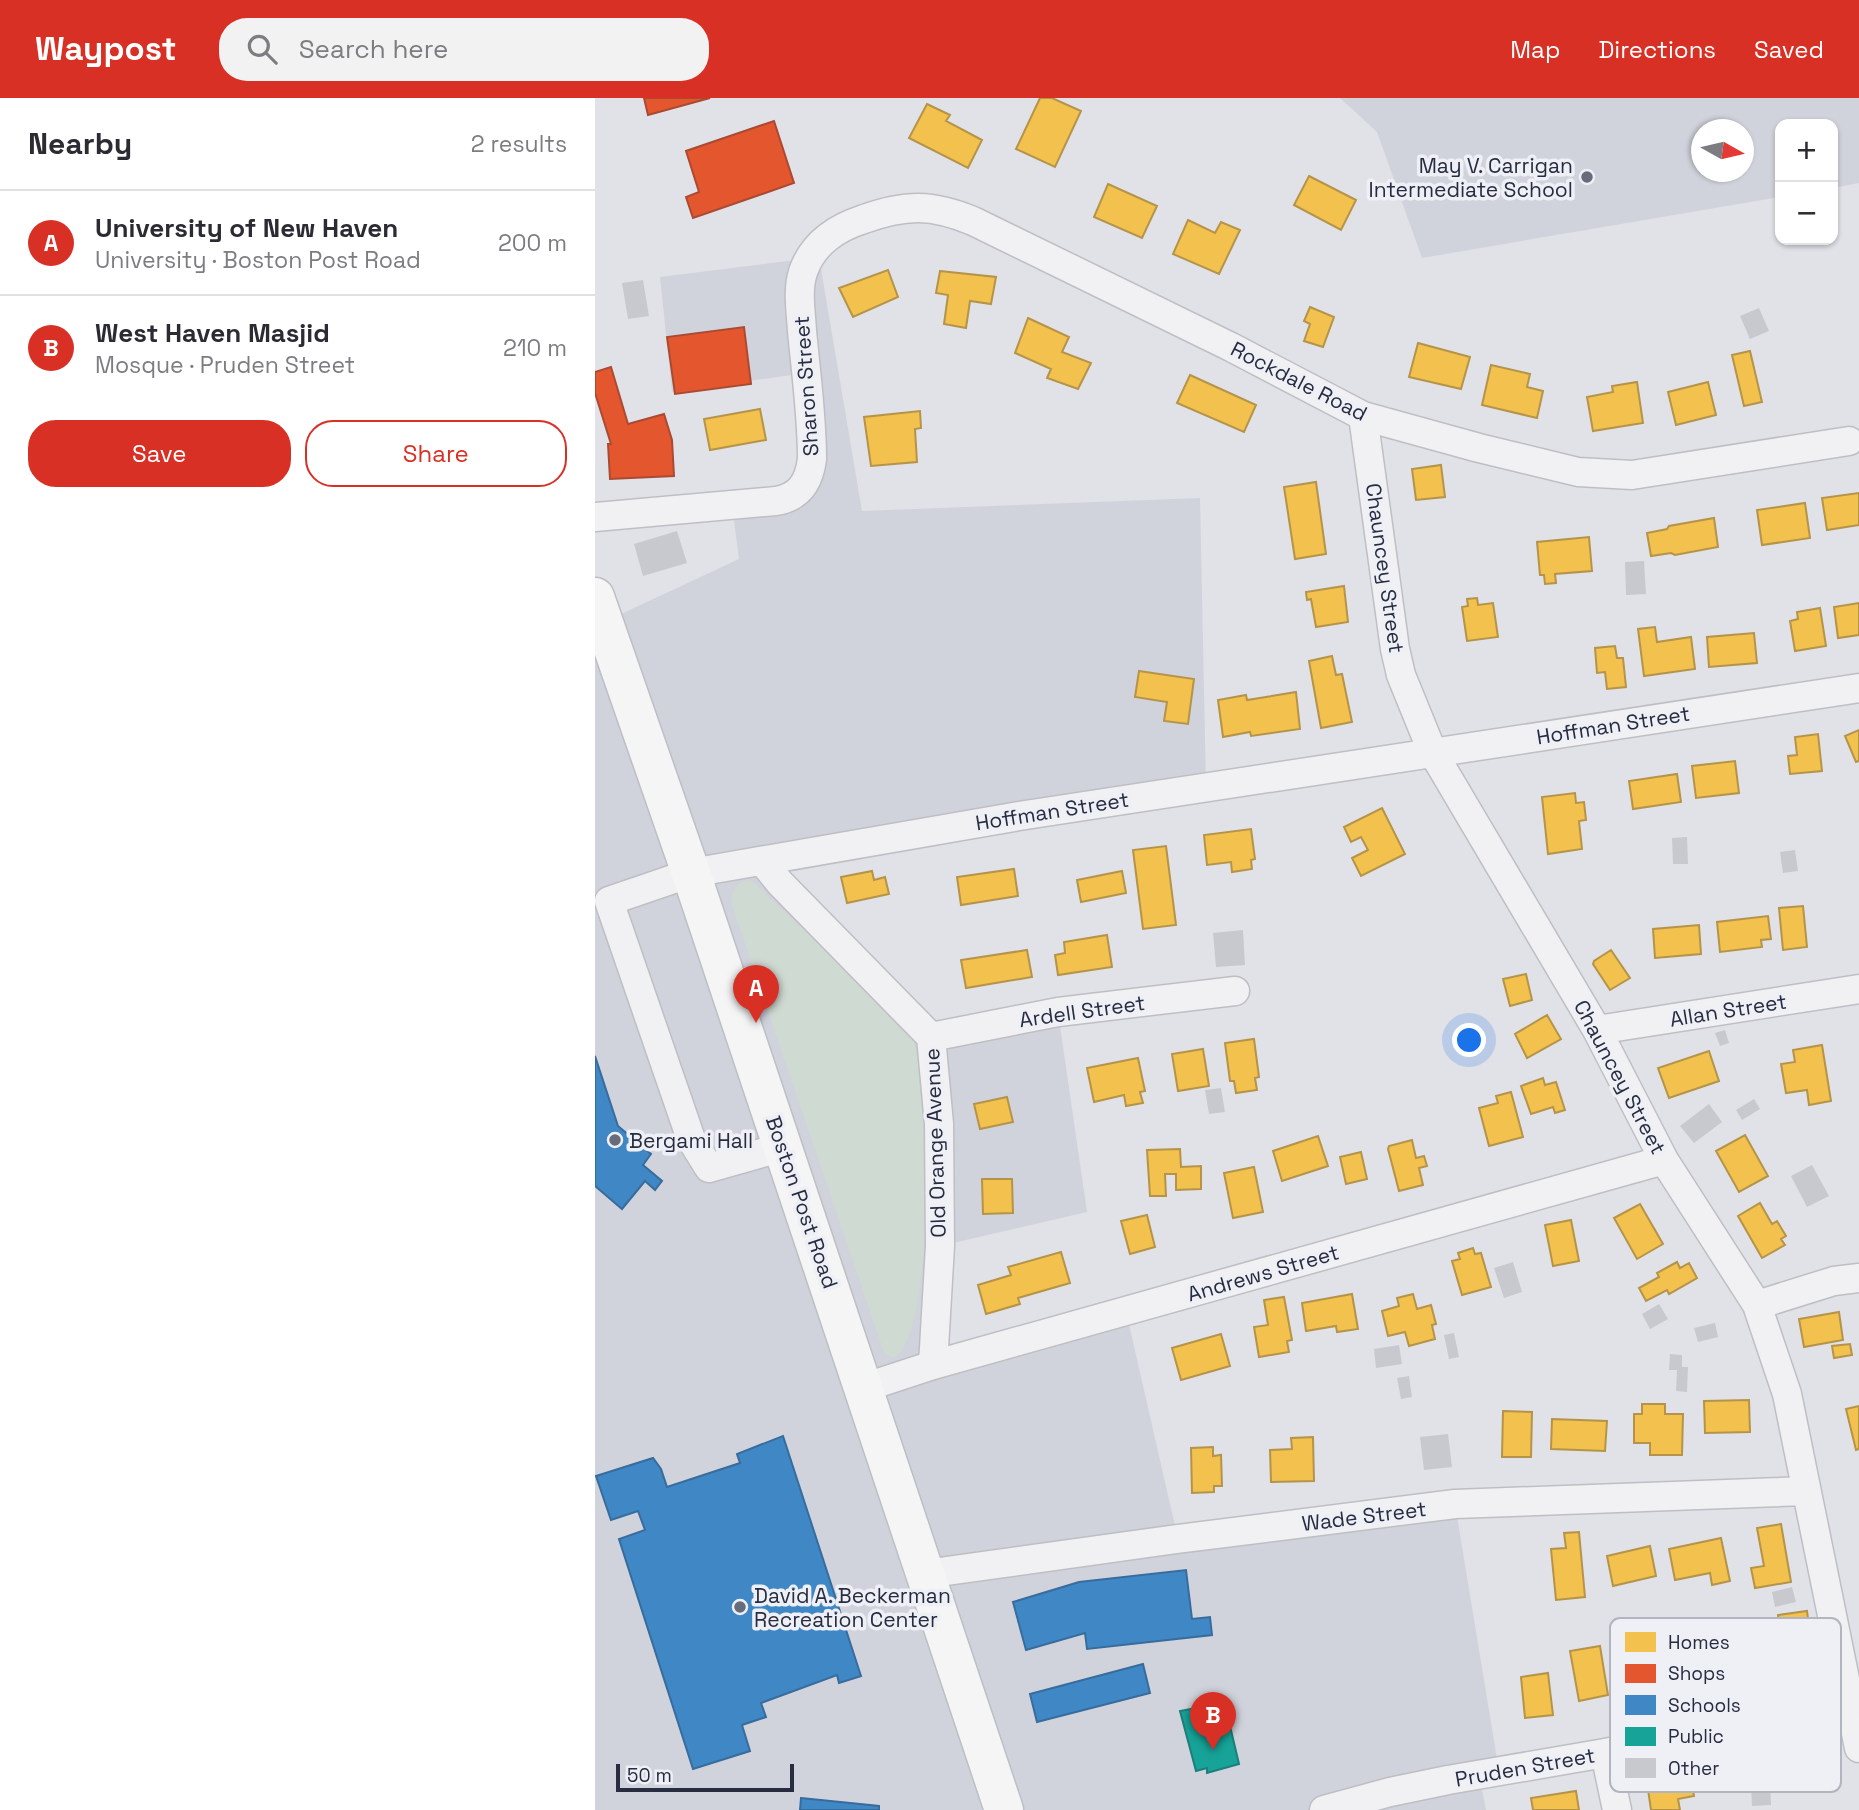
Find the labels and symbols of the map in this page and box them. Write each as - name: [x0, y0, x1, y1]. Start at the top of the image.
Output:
- north arrow: [1691, 119, 1754, 182]
- place label: May V. Carrigan Intermediate School: [1369, 152, 1573, 203]
- marker: May V. Carrigan Intermediate School: [1579, 169, 1595, 185]
- street label: Sharon Street: [788, 315, 824, 457]
- street label: Rockdale Road: [1226, 335, 1372, 427]
- street label: Chauncey Street: [1360, 481, 1410, 655]
- street label: Hoffman Street: [1534, 700, 1692, 750]
- street label: Hoffman Street: [973, 786, 1131, 836]
- pin: A: [733, 965, 779, 1023]
- street label: Allan Street: [1668, 987, 1788, 1033]
- street label: Ardell Street: [1017, 989, 1147, 1033]
- street label: Chauncey Street: [1568, 995, 1672, 1159]
- your location: [1452, 1023, 1486, 1057]
- street label: Old Orange Avenue: [918, 1048, 952, 1238]
- street label: Boston Post Road: [760, 1112, 844, 1292]
- place label: Bergami Hall: [629, 1127, 753, 1154]
- marker: Bergami Hall: [607, 1132, 623, 1148]
- street label: Andrews Street: [1184, 1238, 1342, 1308]
- street label: Wade Street: [1300, 1495, 1428, 1537]
- place label: David A. Beckerman Recreation Center: [754, 1582, 951, 1633]
- marker: David A. Beckerman Recreation Center: [732, 1599, 748, 1615]
- legend: [1610, 1618, 1841, 1792]
- text: Homes: [1668, 1630, 1730, 1655]
- text: Shops: [1668, 1661, 1725, 1686]
- pin: B: [1190, 1692, 1236, 1750]
- text: Schools: [1668, 1693, 1741, 1718]
- text: Public: [1668, 1724, 1724, 1749]
- street label: Pruden Street: [1453, 1741, 1597, 1793]
- text: Other: [1668, 1756, 1720, 1781]
- scale bar: [616, 1761, 795, 1793]

